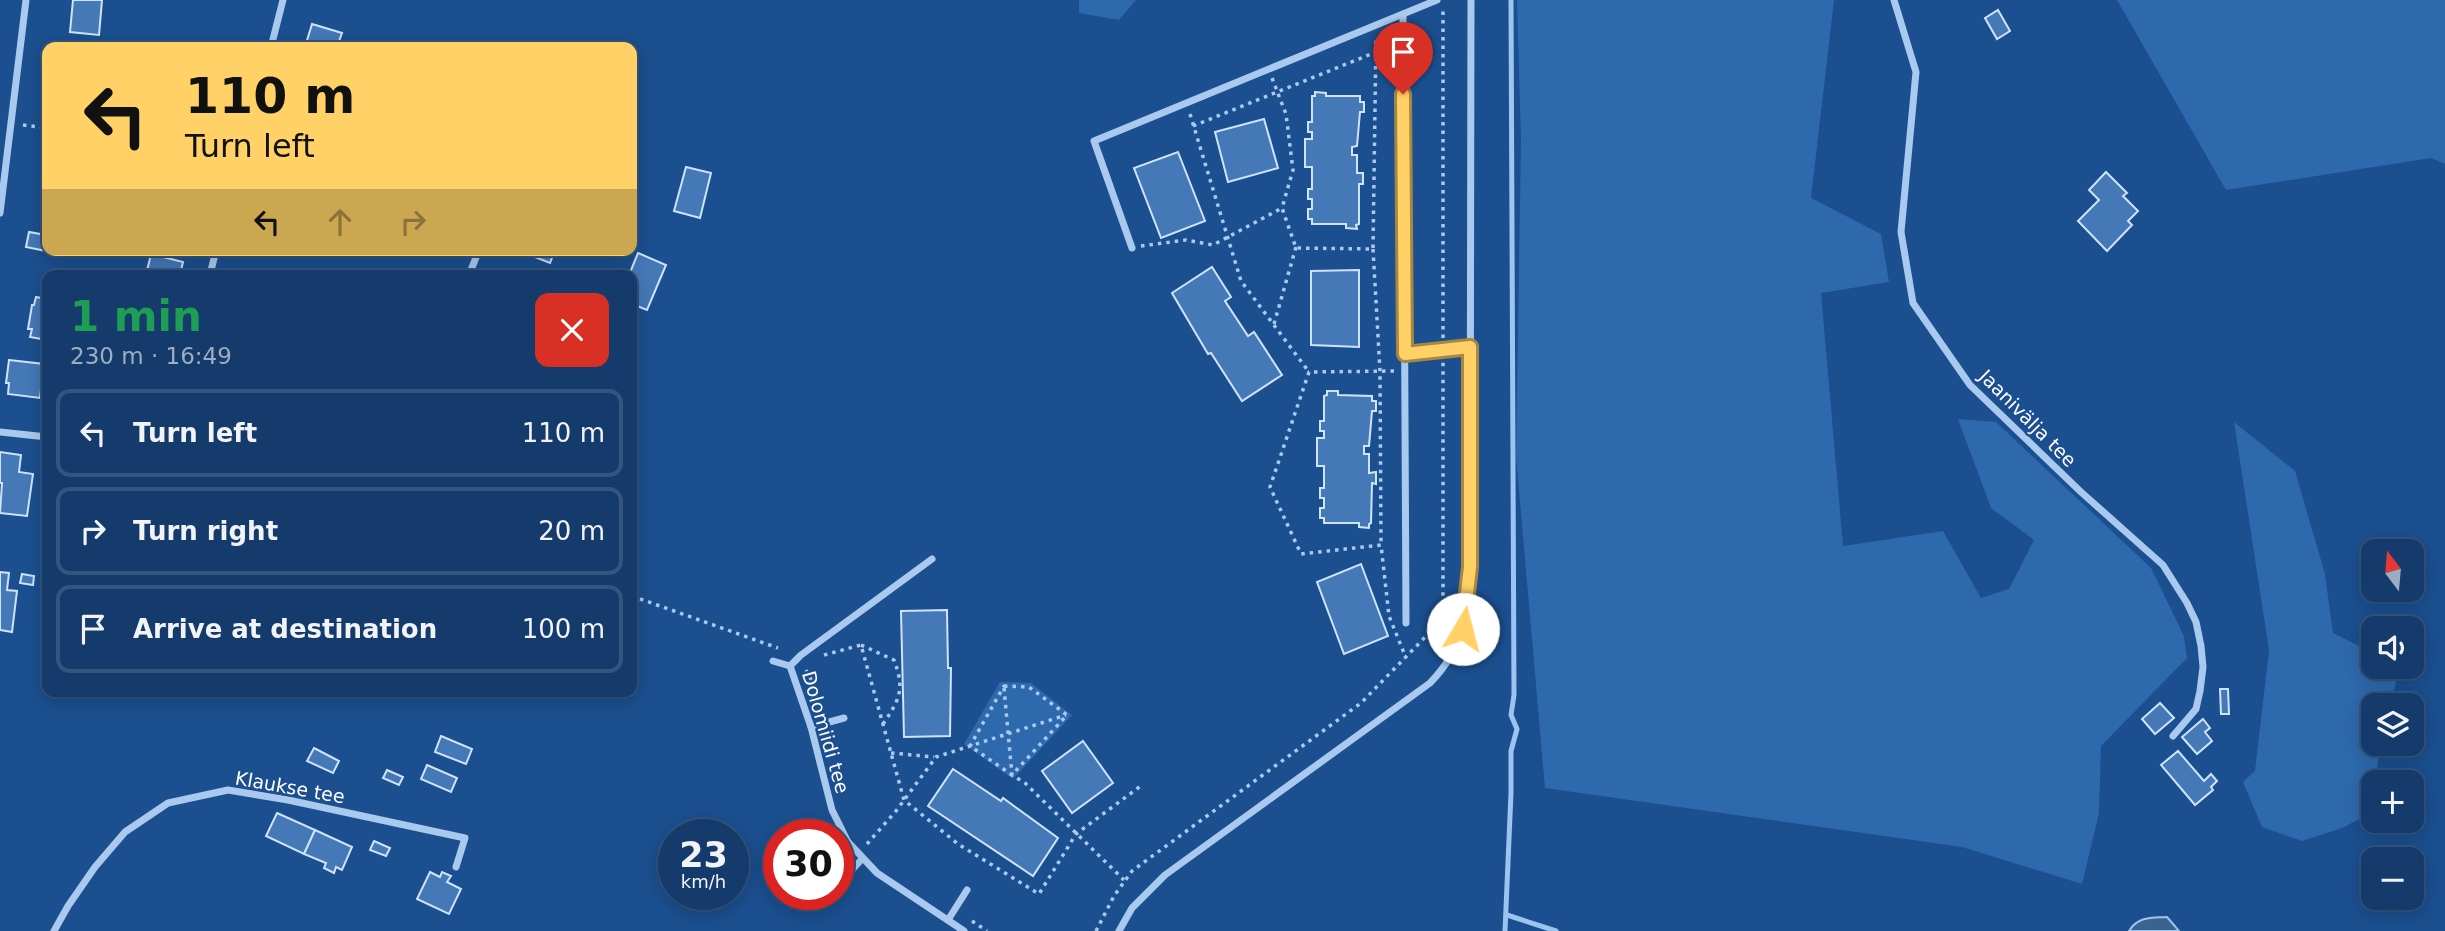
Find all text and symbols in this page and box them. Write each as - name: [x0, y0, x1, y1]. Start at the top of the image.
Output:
- pin: [1373, 22, 1433, 94]
- icon: arrive: [1384, 33, 1422, 71]
- text: 110 m: [185, 68, 355, 125]
- icon: left: [70, 70, 161, 161]
- text: Turn left: [185, 127, 315, 165]
- icon: left: [248, 203, 286, 241]
- icon: ahead: [321, 203, 359, 241]
- icon: right: [394, 203, 432, 241]
- text: 1 min: [70, 292, 202, 341]
- button: close: [535, 293, 609, 367]
- text: 230 m · 16:49: [70, 343, 232, 369]
- street label: Jaanivälja tee: [1974, 364, 2081, 471]
- icon: left: [74, 414, 112, 452]
- text: Turn left: [133, 418, 257, 448]
- text: 110 m: [522, 418, 605, 448]
- icon: right: [74, 512, 112, 550]
- text: Turn right: [133, 516, 278, 546]
- text: 20 m: [538, 516, 605, 546]
- north arrow: [2361, 539, 2424, 602]
- map controls: [2361, 539, 2424, 910]
- position arrow: [1426, 592, 1500, 666]
- icon: arrive: [74, 610, 112, 648]
- text: Arrive at destination: [133, 614, 437, 644]
- text: 100 m: [522, 614, 605, 644]
- button: sound: [2361, 616, 2424, 679]
- street label: Dolomiidi tee: [798, 668, 854, 796]
- button: layers: [2361, 693, 2424, 756]
- street label: Klaukse tee: [233, 767, 347, 807]
- button: +: [2361, 770, 2424, 833]
- speed limit sign: 30: [763, 819, 854, 910]
- text: 23: [679, 835, 728, 875]
- button: −: [2361, 847, 2424, 910]
- text: km/h: [681, 871, 726, 892]

